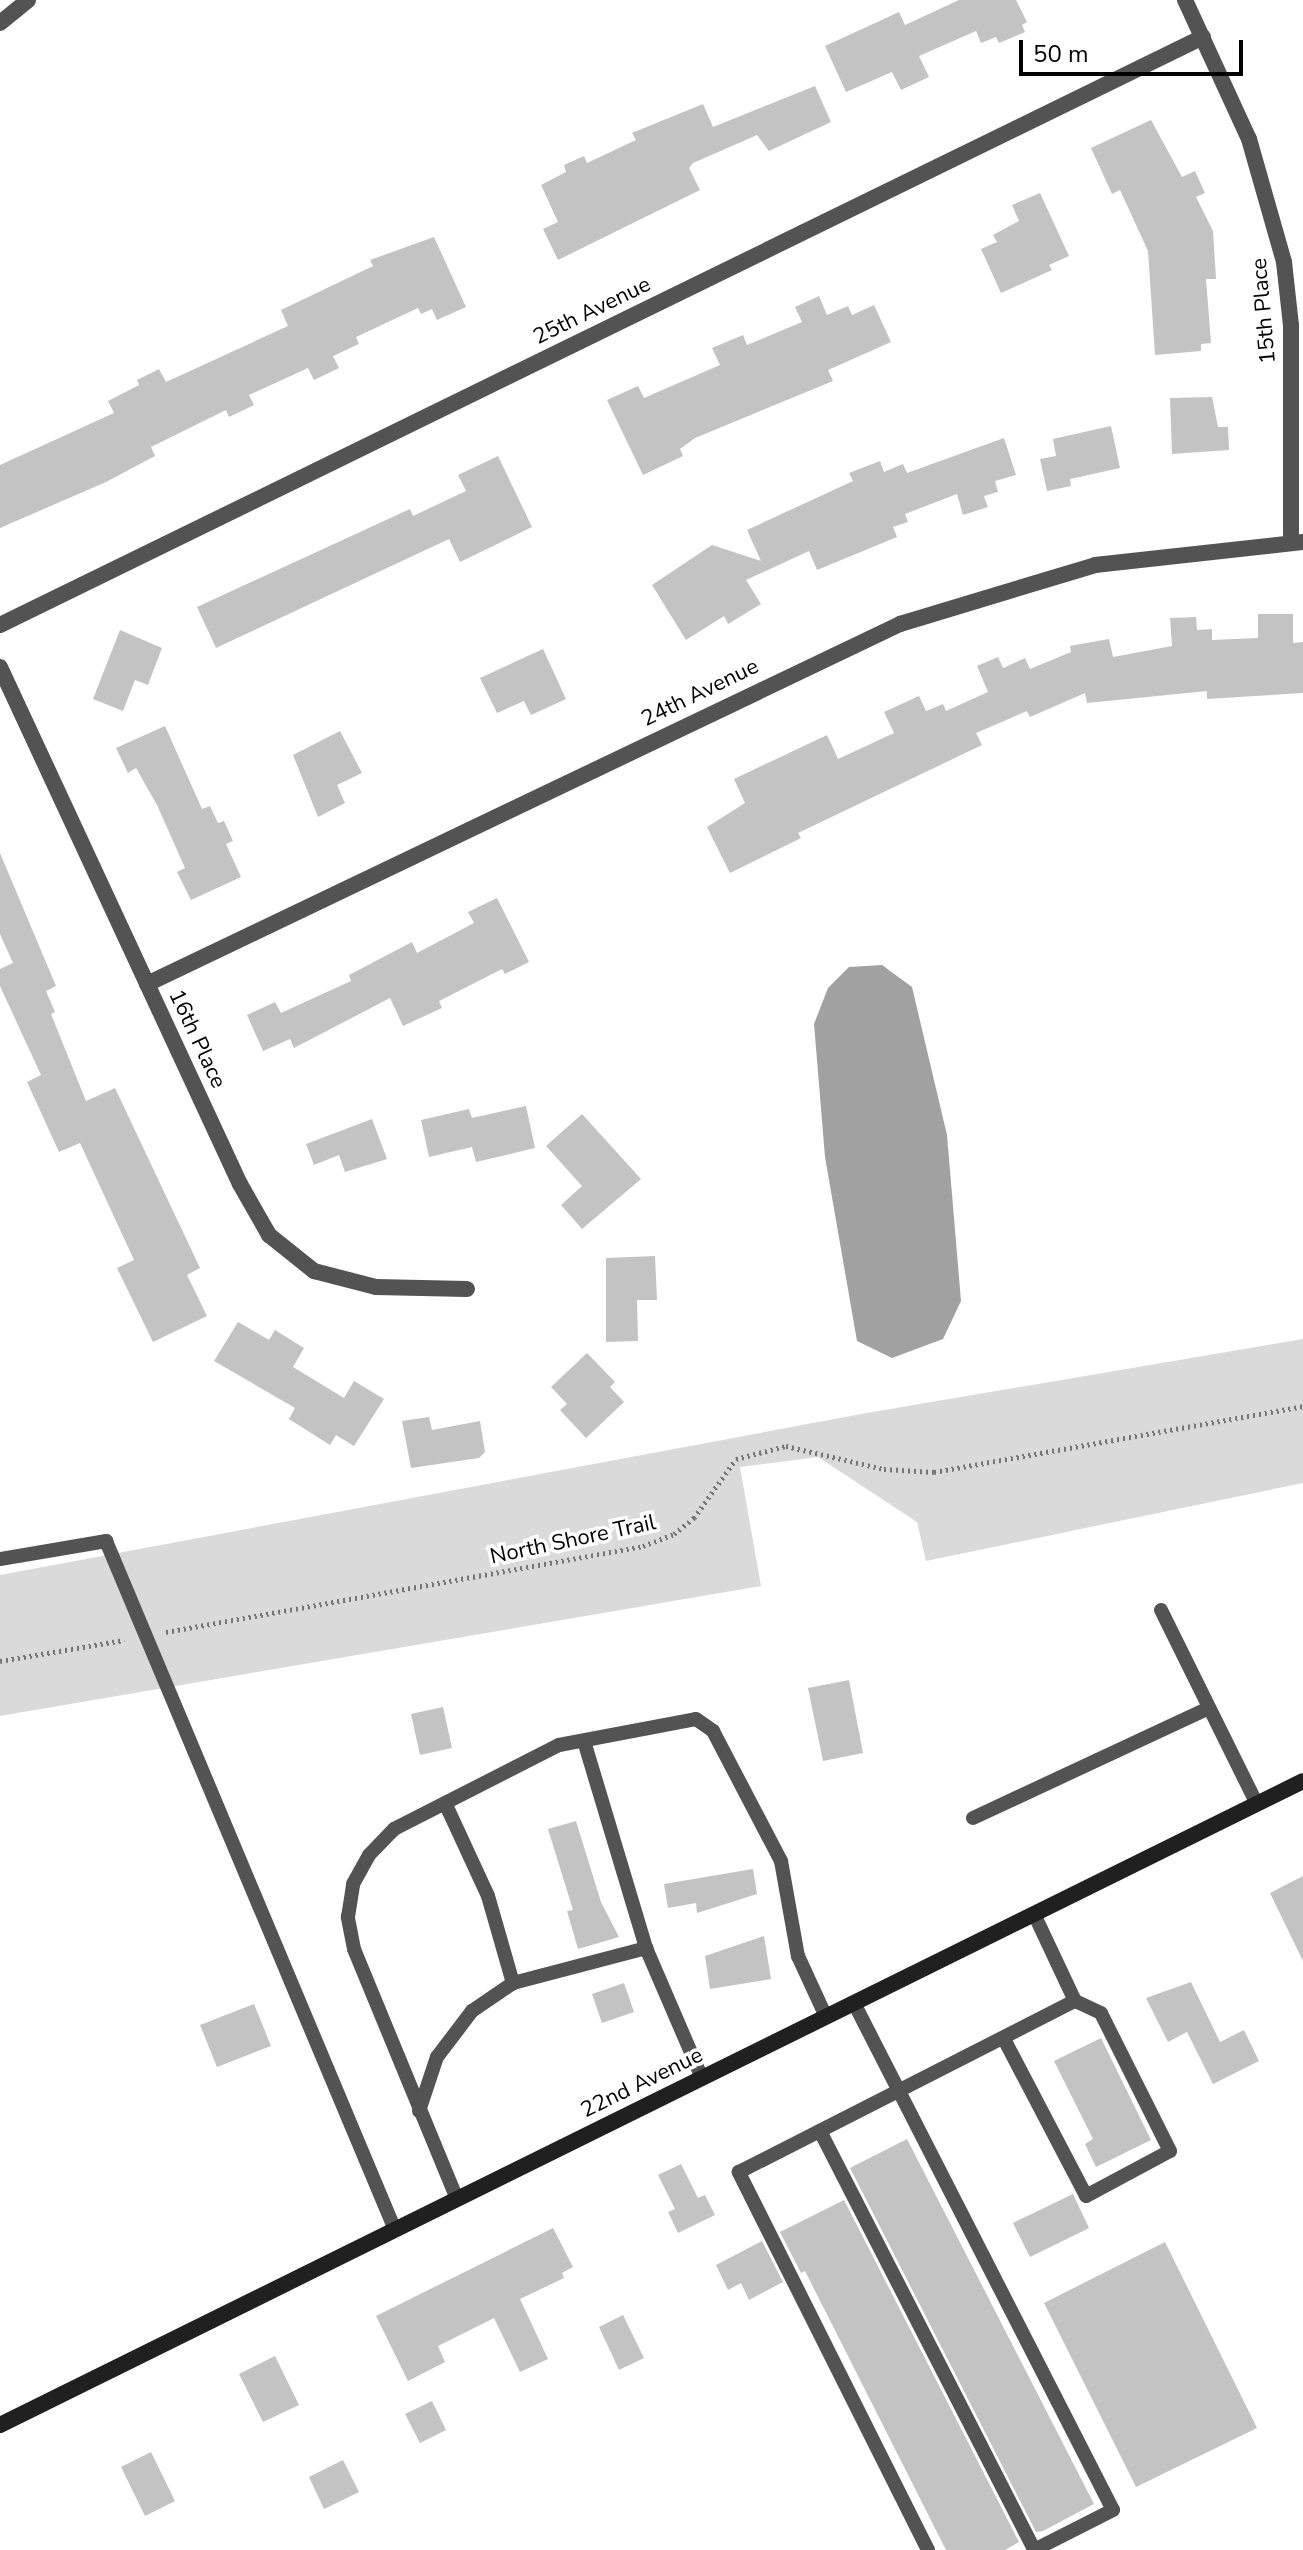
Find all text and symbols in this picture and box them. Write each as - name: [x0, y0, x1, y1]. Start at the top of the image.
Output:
- scale bar: [1023, 24, 1247, 74]
- text: 50 m: [1033, 38, 1089, 70]
- street label: 15th Place: [1246, 257, 1282, 365]
- street label: 25th Avenue: [529, 271, 655, 351]
- street label: 24th Avenue: [637, 653, 763, 733]
- street label: 16th Place: [163, 985, 231, 1093]
- street label: North Shore Trail: [488, 1510, 658, 1570]
- street label: 22nd Avenue: [577, 2042, 707, 2124]

